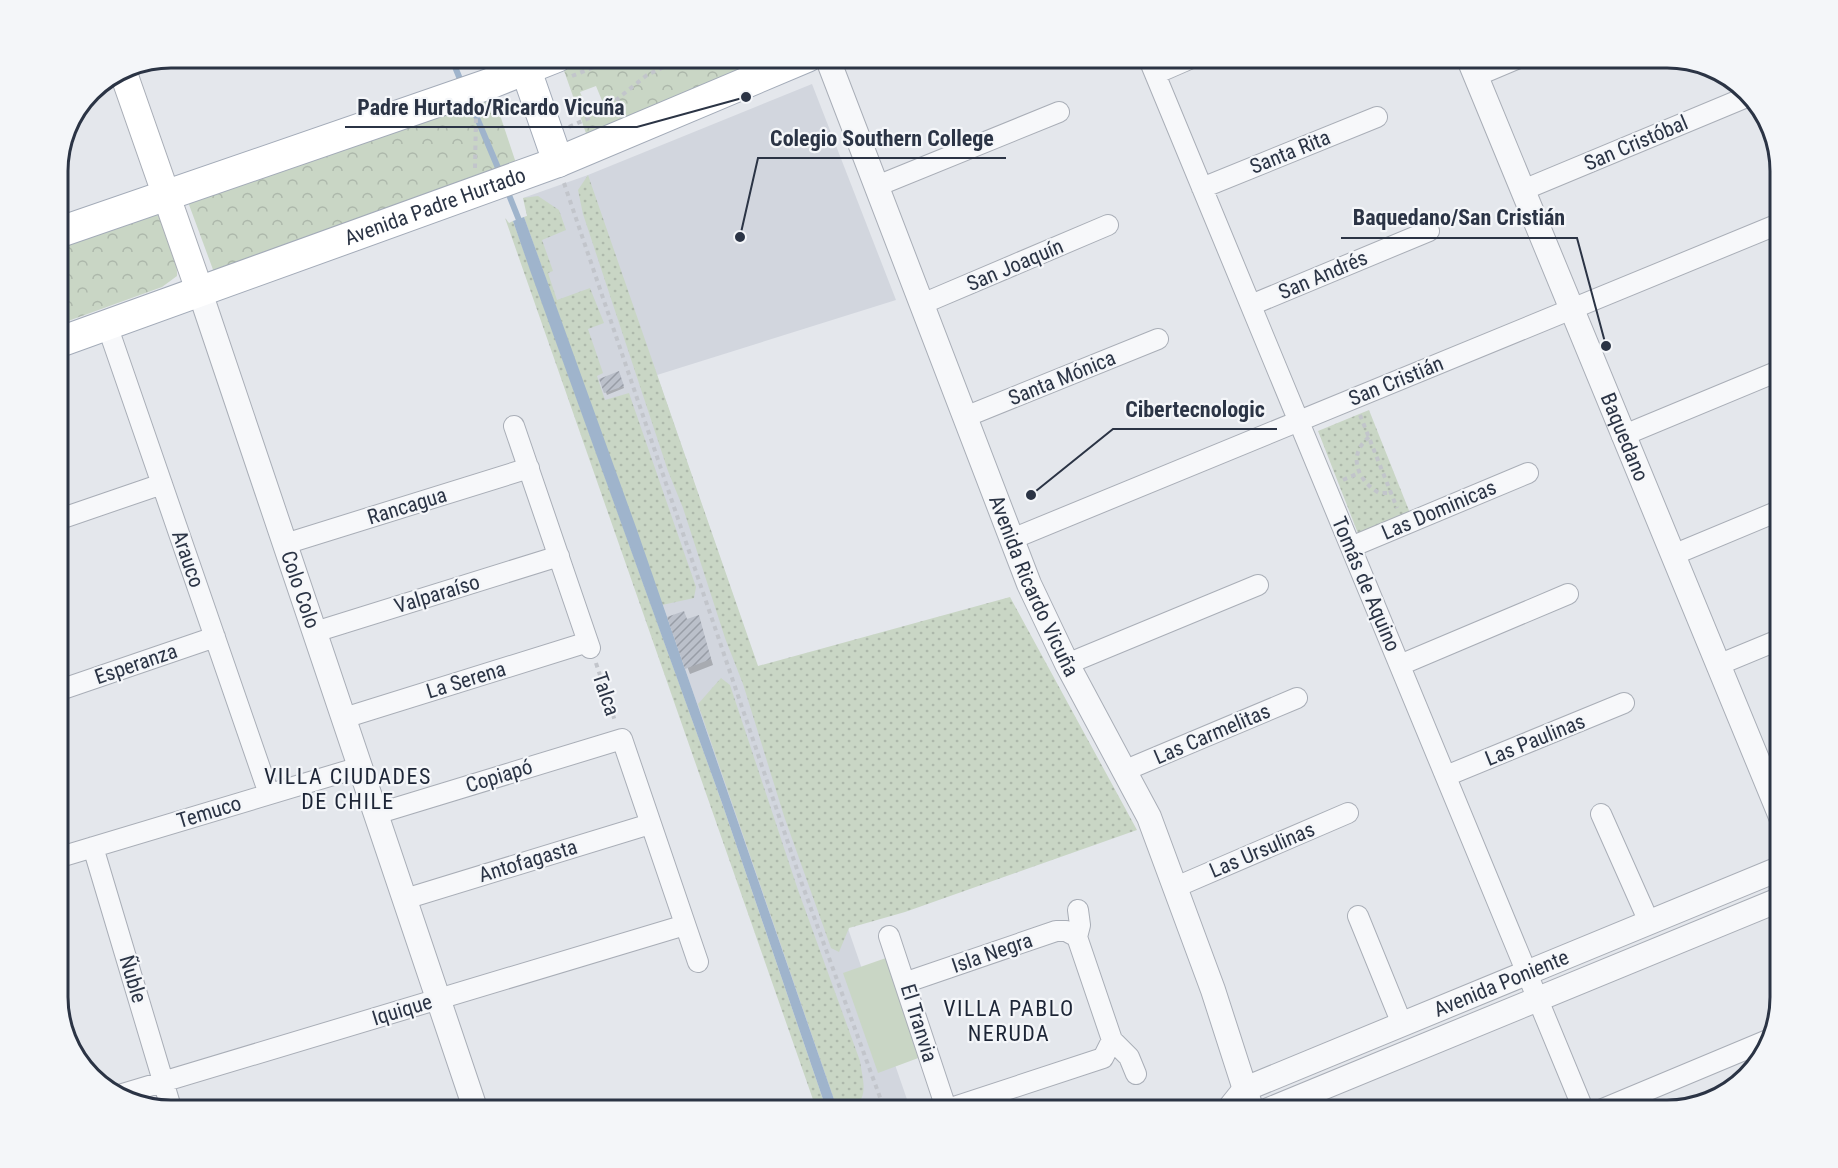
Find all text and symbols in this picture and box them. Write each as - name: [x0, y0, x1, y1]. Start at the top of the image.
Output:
- callout: Padre Hurtado/Ricardo Vicuña: [345, 87, 637, 127]
- text: Padre Hurtado/Ricardo Vicuña: [357, 95, 625, 120]
- street label: San Cristóbal: [1580, 110, 1692, 176]
- callout: Colegio Southern College: [758, 118, 1006, 158]
- street label: Santa Rita: [1246, 125, 1334, 179]
- text: Colegio Southern College: [770, 126, 994, 151]
- street label: Avenida Padre Hurtado: [341, 163, 529, 250]
- callout: Baquedano/San Cristián: [1341, 198, 1577, 238]
- text: Baquedano/San Cristián: [1353, 205, 1565, 230]
- street label: San Joaquín: [963, 234, 1067, 296]
- street label: San Andrés: [1275, 246, 1371, 304]
- street label: Santa Mónica: [1005, 346, 1119, 410]
- street label: San Cristián: [1345, 351, 1447, 411]
- callout: Cibertecnologic: [1113, 389, 1277, 429]
- street label: Baquedano: [1596, 389, 1653, 485]
- text: Cibertecnologic: [1125, 397, 1265, 422]
- street label: Las Dominicas: [1378, 475, 1500, 545]
- street label: Rancagua: [364, 483, 450, 529]
- street label: Avenida Ricardo Vicuña: [984, 492, 1084, 681]
- street label: Tomás de Aquino: [1327, 513, 1405, 655]
- street label: Arauco: [167, 527, 209, 591]
- street label: Colo Colo: [276, 548, 324, 632]
- street label: Valparaíso: [392, 570, 482, 618]
- street label: Esperanza: [92, 639, 180, 689]
- street label: La Serena: [423, 657, 509, 703]
- street label: Talca: [587, 669, 625, 719]
- street label: Las Carmelitas: [1150, 699, 1274, 769]
- street label: Las Paulinas: [1482, 709, 1588, 771]
- street label: Copiapó: [463, 754, 535, 798]
- district label: VILLA CIUDADES DE CHILE: [264, 764, 432, 814]
- street label: Temuco: [174, 791, 244, 833]
- street label: Las Ursulinas: [1206, 817, 1318, 883]
- street label: Antofagasta: [476, 835, 580, 887]
- street label: Isla Negra: [948, 928, 1036, 978]
- street label: Avenida Poniente: [1430, 945, 1572, 1022]
- street label: Ñuble: [114, 952, 152, 1006]
- street label: El Tranvia: [896, 981, 942, 1065]
- street label: Iquique: [369, 990, 435, 1030]
- district label: VILLA PABLO NERUDA: [943, 996, 1075, 1046]

